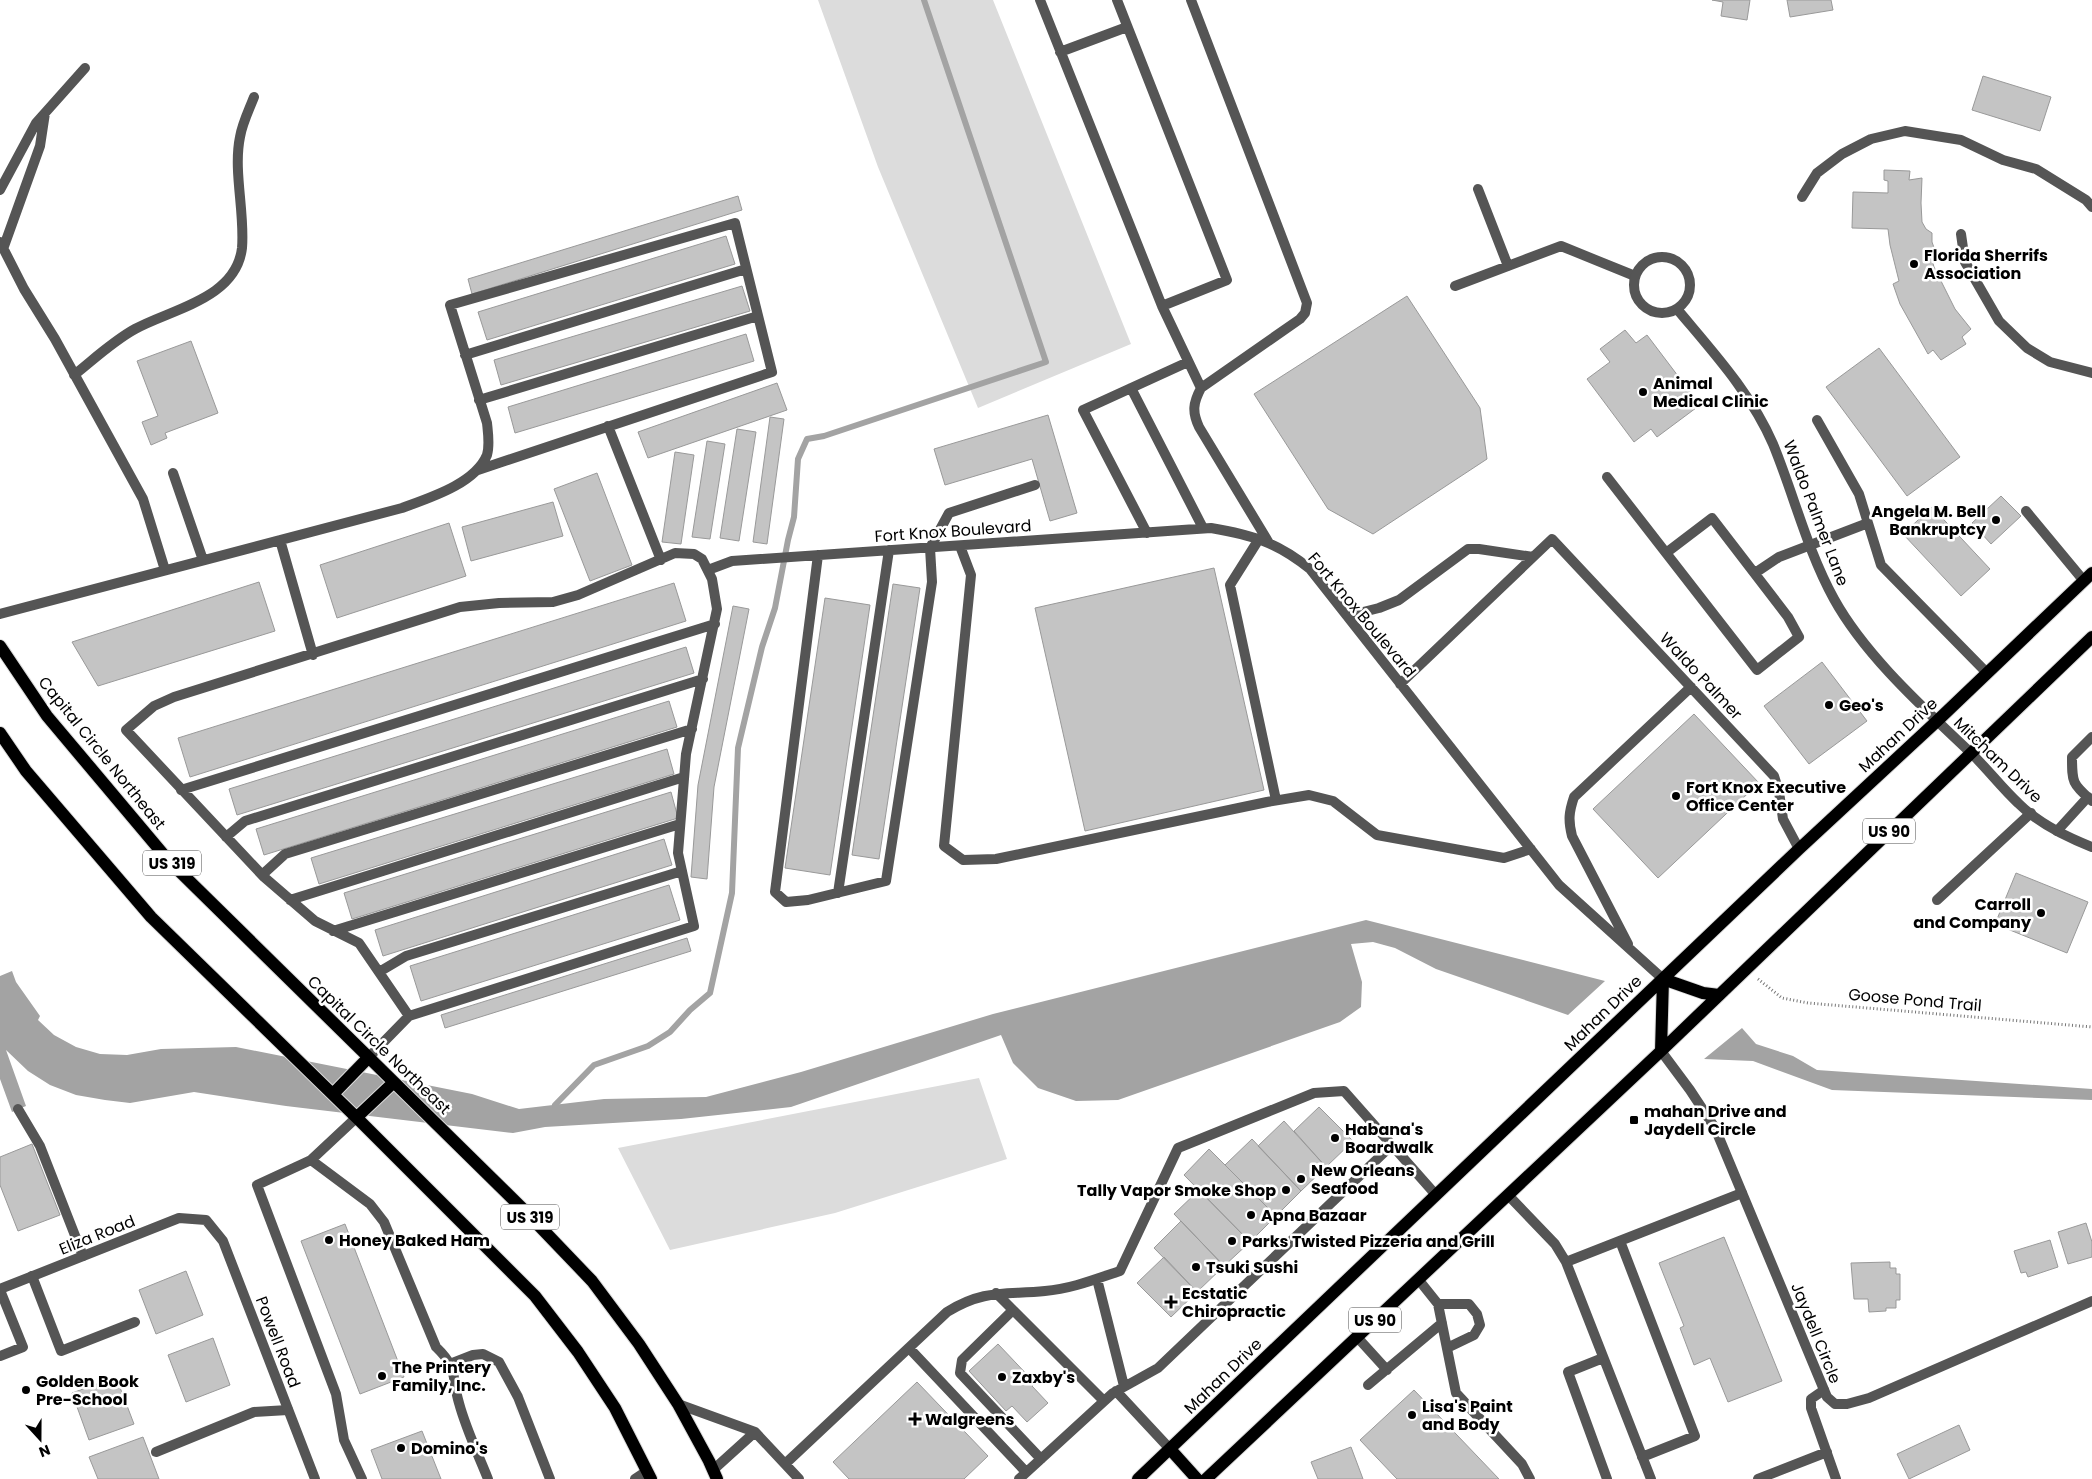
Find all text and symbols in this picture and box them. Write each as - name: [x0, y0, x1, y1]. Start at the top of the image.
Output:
- place label: Florida Sherrifs Association: [1924, 244, 2048, 285]
- marker: Florida Sherrifs Association: [1908, 258, 1920, 270]
- place label: Animal Medical Clinic: [1653, 372, 1769, 413]
- marker: Animal Medical Clinic: [1637, 386, 1649, 398]
- street label: Waldo Palmer Lane: [1778, 437, 1854, 589]
- place label: Angela M. Bell Bankruptcy: [1871, 500, 1987, 541]
- street label: Fort Knox Boulevard: [874, 514, 1032, 548]
- marker: Angela M. Bell Bankruptcy: [1990, 514, 2002, 526]
- street label: Fort Knox Boulevard: [1303, 547, 1421, 683]
- street label: Waldo Palmer: [1654, 627, 1748, 725]
- street label: Capital Circle Northeast: [33, 671, 171, 835]
- street label: Mahan Drive: [1853, 692, 1943, 778]
- place label: Geo's: [1839, 694, 1884, 717]
- marker: Geo's: [1823, 699, 1835, 711]
- street label: Mitcham Drive: [1949, 712, 2047, 808]
- place label: Fort Knox Executive Office Center: [1686, 776, 1846, 817]
- marker: Fort Knox Executive Office Center: [1670, 790, 1682, 802]
- road number: US 90: [1863, 818, 1915, 844]
- road number: US 319: [143, 850, 201, 876]
- place label: Carroll and Company: [1913, 893, 2032, 934]
- marker: Carroll and Company: [2035, 907, 2047, 919]
- street label: Capital Circle Northeast: [302, 970, 456, 1120]
- street label: Mahan Drive: [1559, 970, 1647, 1056]
- street label: Goose Pond Trail: [1847, 983, 1983, 1017]
- place label: mahan Drive and Jaydell Circle: [1644, 1100, 1787, 1141]
- marker: mahan Drive and Jaydell Circle: [1628, 1114, 1640, 1126]
- place label: Habana's Boardwalk: [1345, 1118, 1434, 1159]
- marker: Habana's Boardwalk: [1329, 1132, 1341, 1144]
- place label: New Orleans Seafood: [1311, 1159, 1415, 1200]
- marker: New Orleans Seafood: [1295, 1173, 1307, 1185]
- place label: Tally Vapor Smoke Shop: [1077, 1179, 1276, 1202]
- marker: Tally Vapor Smoke Shop: [1280, 1184, 1292, 1196]
- road number: US 319: [501, 1204, 559, 1230]
- place label: Apna Bazaar: [1261, 1204, 1367, 1227]
- street label: Eliza Road: [56, 1209, 138, 1261]
- marker: Apna Bazaar: [1245, 1209, 1257, 1221]
- place label: Honey Baked Ham: [339, 1229, 490, 1252]
- place label: Parks Twisted Pizzeria and Grill: [1242, 1230, 1495, 1253]
- marker: Honey Baked Ham: [323, 1234, 335, 1246]
- marker: Parks Twisted Pizzeria and Grill: [1226, 1235, 1238, 1247]
- place label: Tsuki Sushi: [1206, 1256, 1298, 1279]
- marker: Tsuki Sushi: [1190, 1261, 1202, 1273]
- street label: Jaydell Circle: [1785, 1279, 1847, 1387]
- place label: Ecstatic Chiropractic: [1182, 1282, 1286, 1323]
- street label: Powell Road: [250, 1293, 306, 1391]
- marker: Ecstatic Chiropractic: [1164, 1295, 1178, 1309]
- road number: US 90: [1349, 1308, 1401, 1332]
- street label: Mahan Drive: [1179, 1333, 1267, 1419]
- place label: The Printery Family, Inc.: [392, 1356, 492, 1397]
- place label: Zaxby's: [1012, 1366, 1075, 1389]
- place label: Golden Book Pre-School: [36, 1370, 139, 1411]
- marker: The Printery Family, Inc.: [376, 1370, 388, 1382]
- marker: Zaxby's: [996, 1371, 1008, 1383]
- marker: Golden Book Pre-School: [20, 1384, 32, 1396]
- place label: Lisa's Paint and Body: [1422, 1395, 1513, 1436]
- place label: Walgreens: [925, 1408, 1015, 1431]
- marker: Lisa's Paint and Body: [1406, 1409, 1418, 1421]
- marker: Walgreens: [909, 1413, 921, 1425]
- north arrow: [15, 1414, 65, 1464]
- place label: Domino's: [411, 1437, 488, 1460]
- text: N: [36, 1440, 53, 1462]
- marker: Domino's: [395, 1442, 407, 1454]

